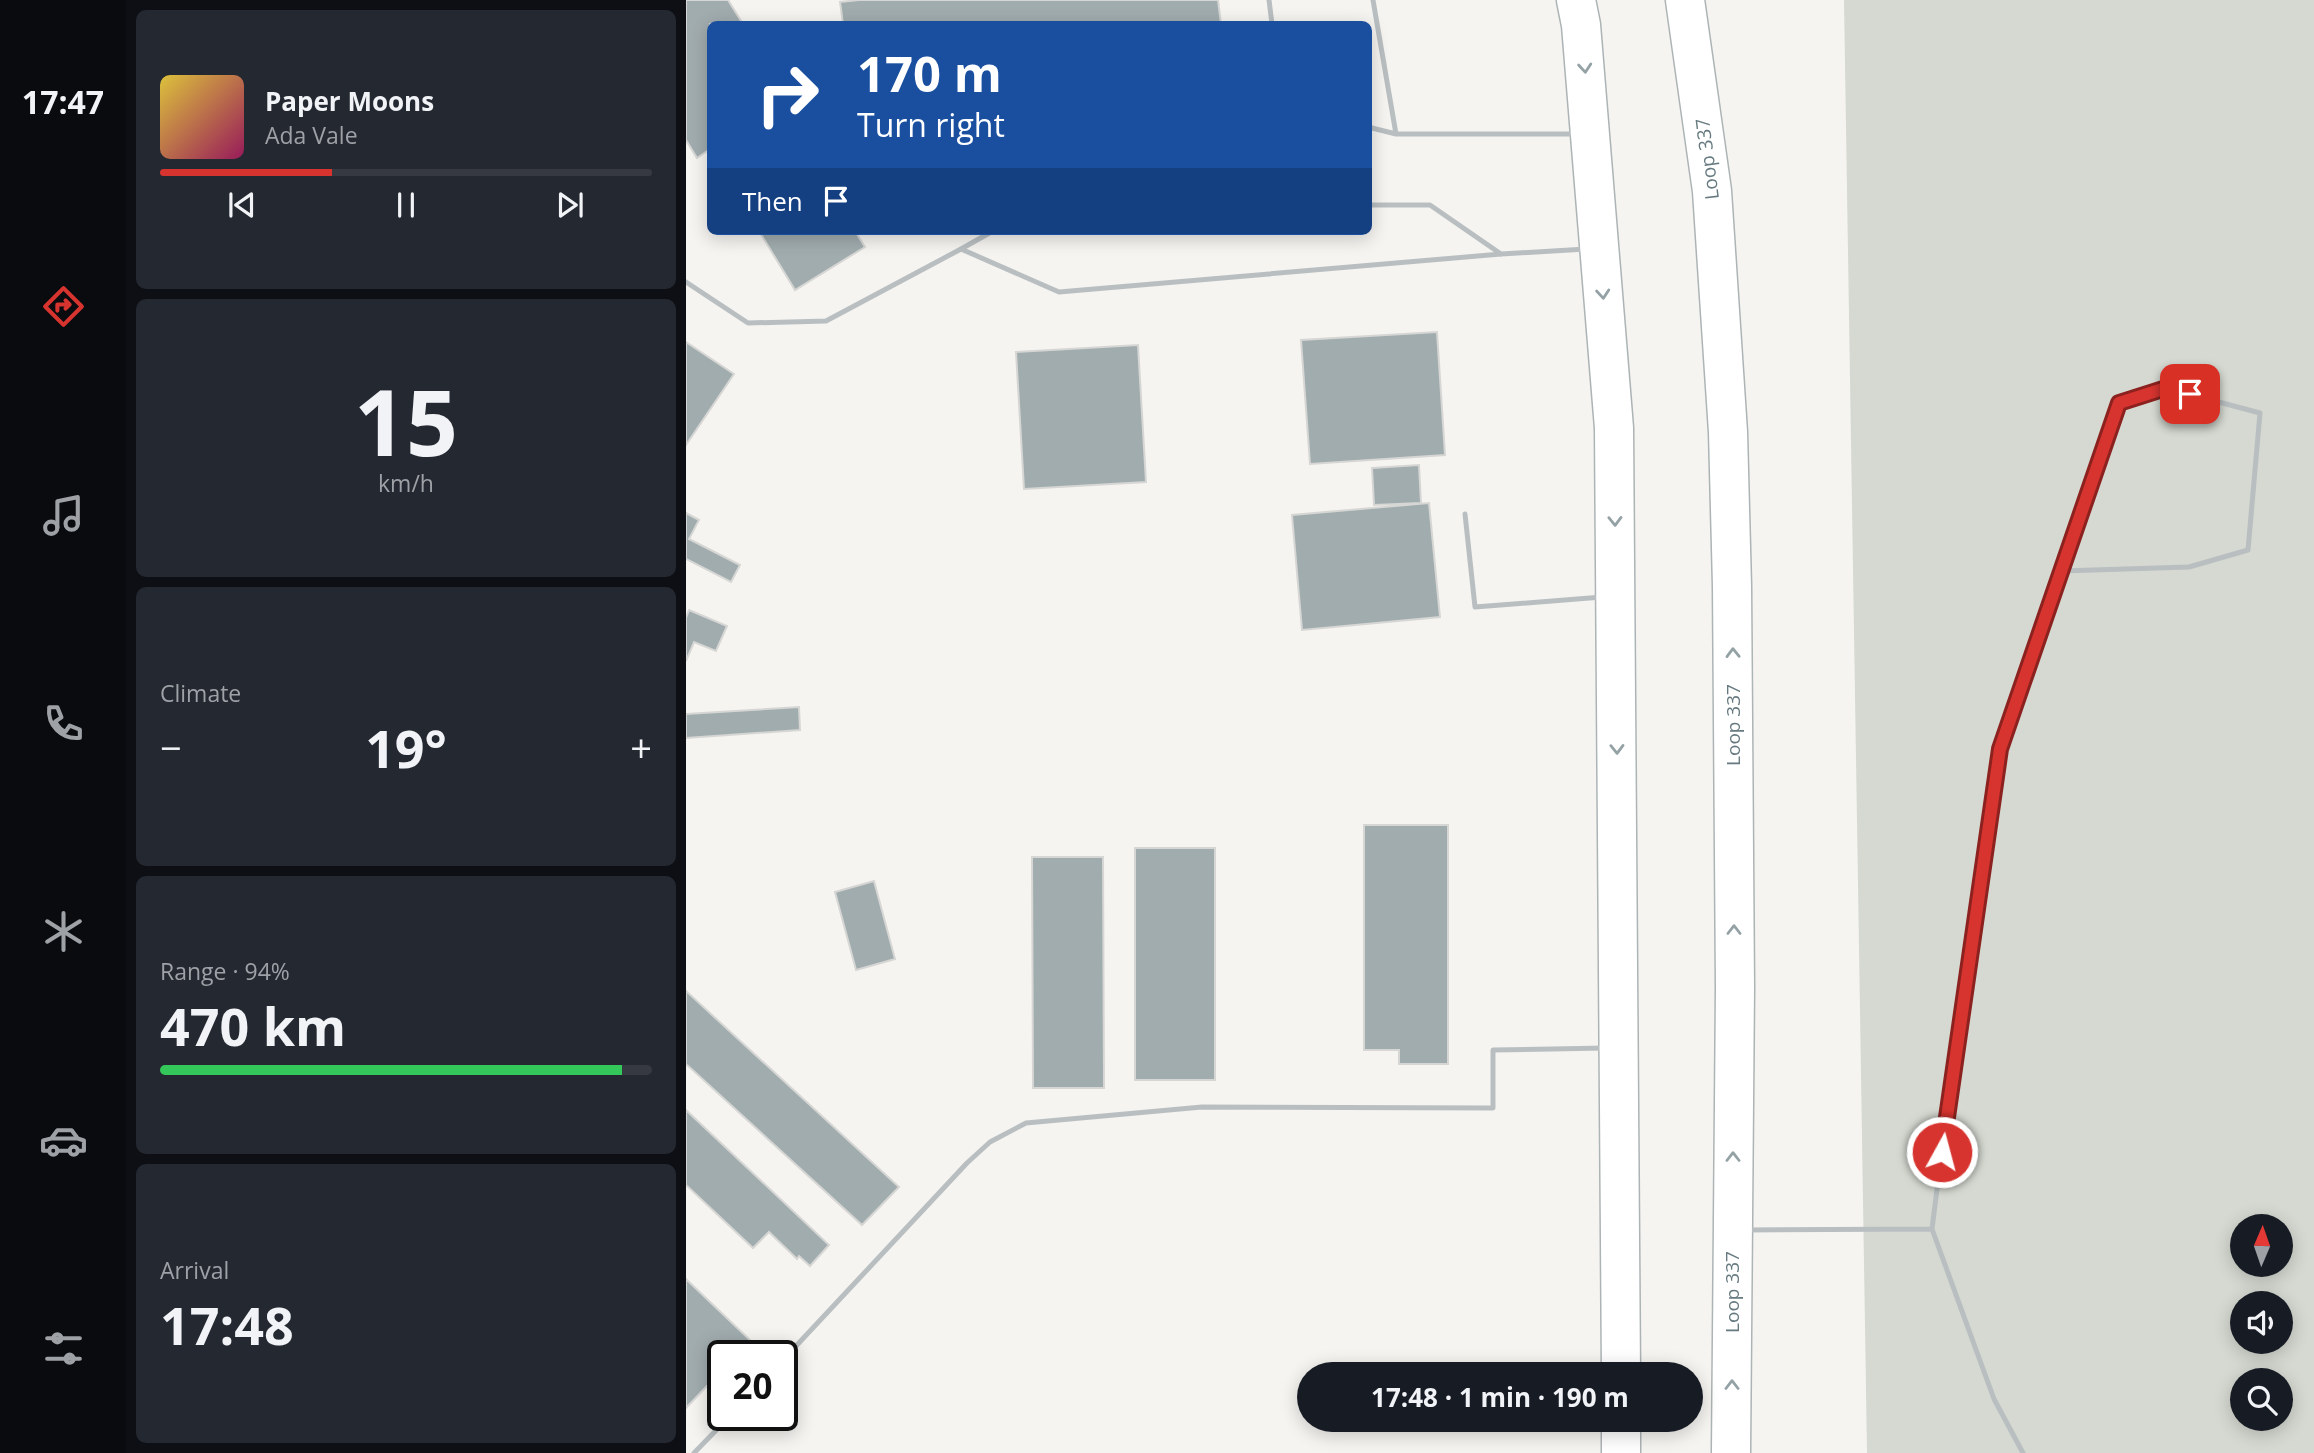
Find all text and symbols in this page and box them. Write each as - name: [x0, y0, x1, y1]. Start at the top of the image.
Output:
- text: 170 m: [857, 40, 1002, 106]
- icon: right: [742, 49, 833, 140]
- one-way arrow: [1577, 62, 1592, 73]
- text: 17:47: [22, 80, 104, 123]
- text: Paper Moons: [265, 83, 434, 119]
- text: Turn right: [857, 103, 1005, 146]
- street label: Loop 337: [1689, 117, 1725, 201]
- text: Ada Vale: [265, 119, 358, 151]
- icon: arrive: [817, 182, 855, 220]
- text: Then: [742, 183, 803, 219]
- icon: previous: [223, 186, 261, 224]
- icon: pause: [387, 186, 425, 224]
- icon: next: [551, 186, 589, 224]
- icon: directions: [39, 282, 88, 331]
- one-way arrow: [1595, 289, 1610, 300]
- text: 15: [354, 359, 458, 483]
- pin: [2160, 364, 2220, 424]
- icon: arrive: [2171, 375, 2209, 413]
- text: km/h: [378, 467, 434, 499]
- icon: music: [39, 491, 88, 540]
- one-way arrow: [1607, 517, 1623, 527]
- one-way arrow: [1725, 648, 1741, 658]
- text: Climate: [160, 677, 241, 709]
- street label: Loop 337: [1720, 684, 1746, 766]
- icon: phone: [39, 699, 88, 748]
- text: 19°: [365, 712, 447, 783]
- text: −: [160, 721, 182, 773]
- text: +: [630, 721, 652, 773]
- one-way arrow: [1609, 744, 1625, 755]
- icon: climate: [39, 907, 88, 956]
- one-way arrow: [1726, 924, 1742, 935]
- text: Range · 94%: [160, 955, 290, 987]
- text: 470 km: [160, 990, 346, 1061]
- position arrow: [1905, 1115, 1979, 1189]
- icon: car: [39, 1116, 88, 1165]
- one-way arrow: [1725, 1152, 1741, 1162]
- north arrow: [2230, 1214, 2292, 1278]
- map controls: [2230, 1214, 2293, 1431]
- street label: Loop 337: [1719, 1251, 1745, 1333]
- text: Arrival: [160, 1254, 229, 1286]
- text: 17:48: [160, 1289, 294, 1360]
- button: sound: [2230, 1291, 2293, 1354]
- icon: filters: [39, 1324, 88, 1373]
- speed limit sign: 20: [707, 1340, 798, 1431]
- button: search: [2230, 1368, 2293, 1431]
- text: 17:48 · 1 min · 190 m: [1371, 1379, 1629, 1415]
- one-way arrow: [1724, 1379, 1740, 1390]

